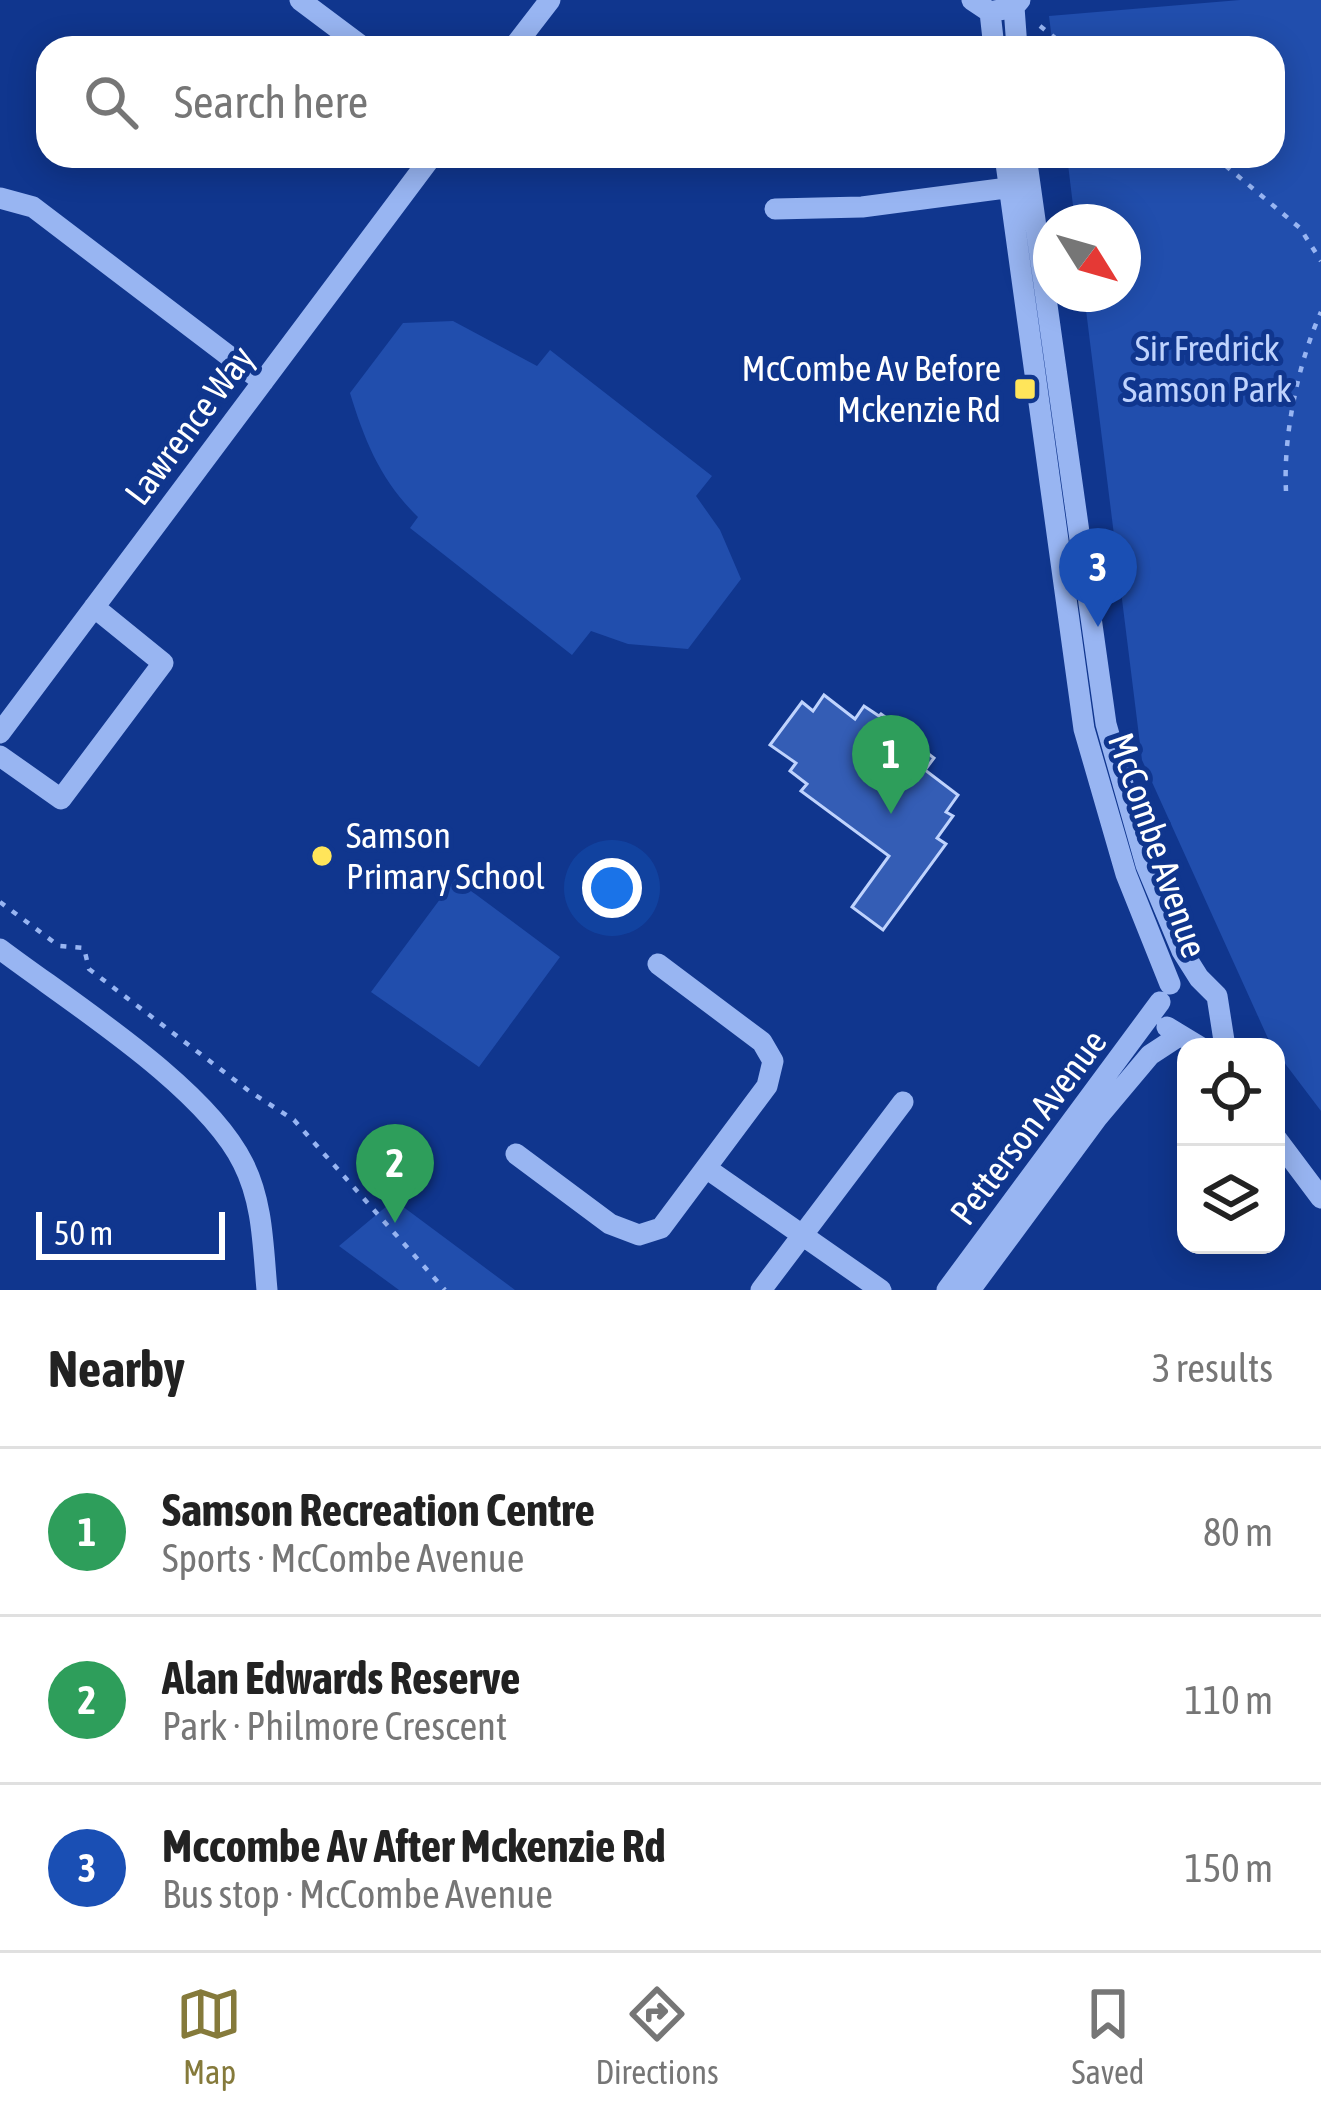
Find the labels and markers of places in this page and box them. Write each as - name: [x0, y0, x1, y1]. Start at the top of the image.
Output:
- place label: McCombe Av Before Mckenzie Rd: [742, 347, 1001, 430]
- marker: McCombe Av Before Mckenzie Rd: [1012, 376, 1038, 402]
- pin: 3: [1059, 528, 1137, 627]
- pin: 1: [852, 715, 930, 814]
- place label: Samson Primary School: [346, 814, 545, 897]
- marker: Samson Primary School: [309, 843, 335, 869]
- pin: 2: [356, 1124, 434, 1223]

